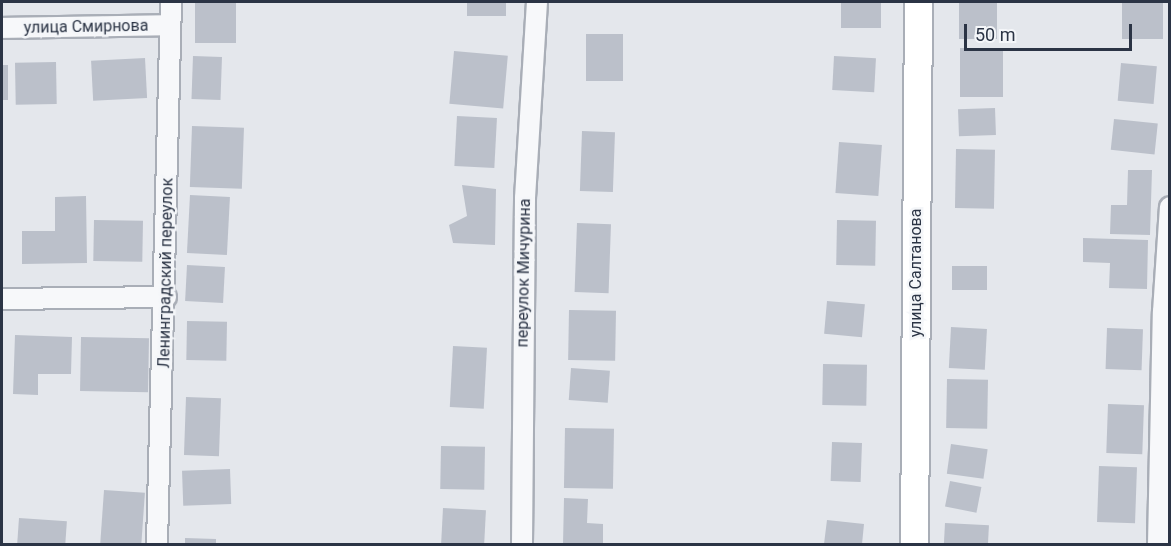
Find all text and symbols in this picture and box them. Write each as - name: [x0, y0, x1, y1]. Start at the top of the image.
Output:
- scale bar: [967, 12, 1135, 50]
- street label: улица Смирнова: [24, 16, 148, 38]
- text: 50 m: [975, 24, 1015, 45]
- street label: Ленинградский переулок: [155, 178, 177, 368]
- street label: переулок Мичурина: [513, 198, 535, 348]
- street label: улица Салтанова: [906, 209, 926, 337]

